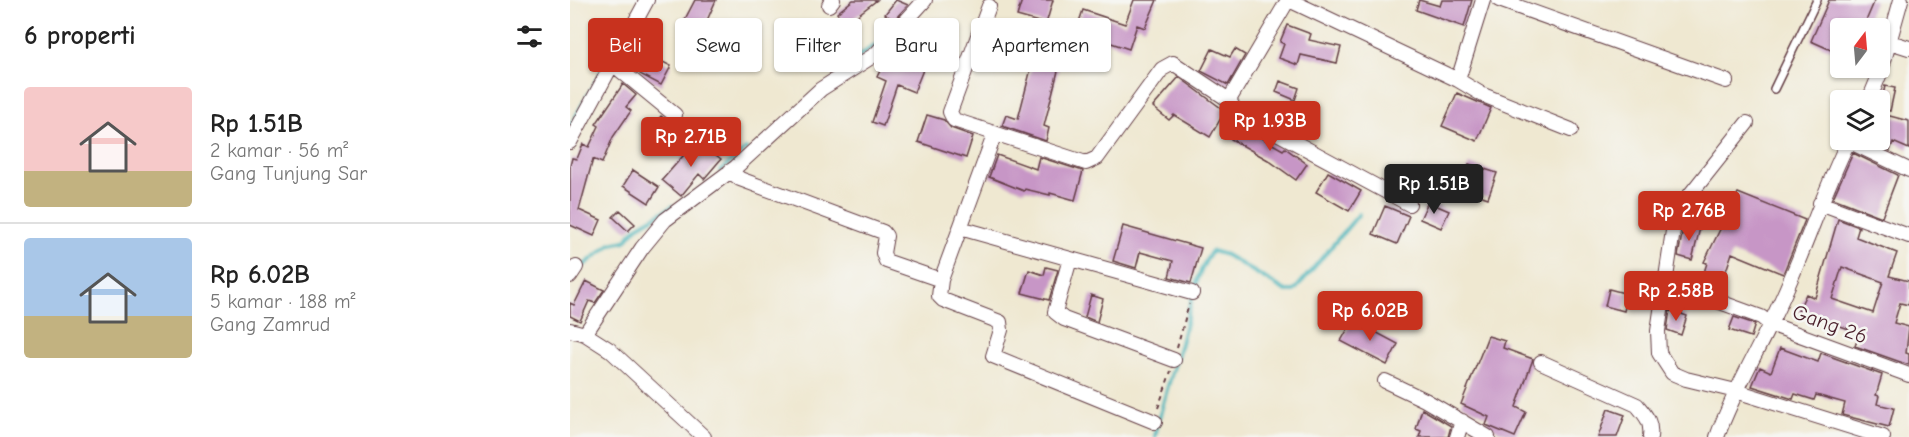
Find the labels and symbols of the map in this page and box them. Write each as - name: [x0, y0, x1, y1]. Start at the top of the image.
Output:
- north arrow: [1830, 18, 1890, 78]
- pin: Rp 1.93B: [1208, 101, 1332, 152]
- pin: Rp 2.71B: [629, 117, 753, 168]
- pin: Rp 1.51B: [1372, 164, 1496, 215]
- pin: Rp 2.76B: [1627, 191, 1751, 242]
- pin: Rp 2.58B: [1614, 271, 1738, 322]
- pin: Rp 6.02B: [1308, 291, 1432, 342]
- street label: Gang 26: [1789, 299, 1871, 349]

